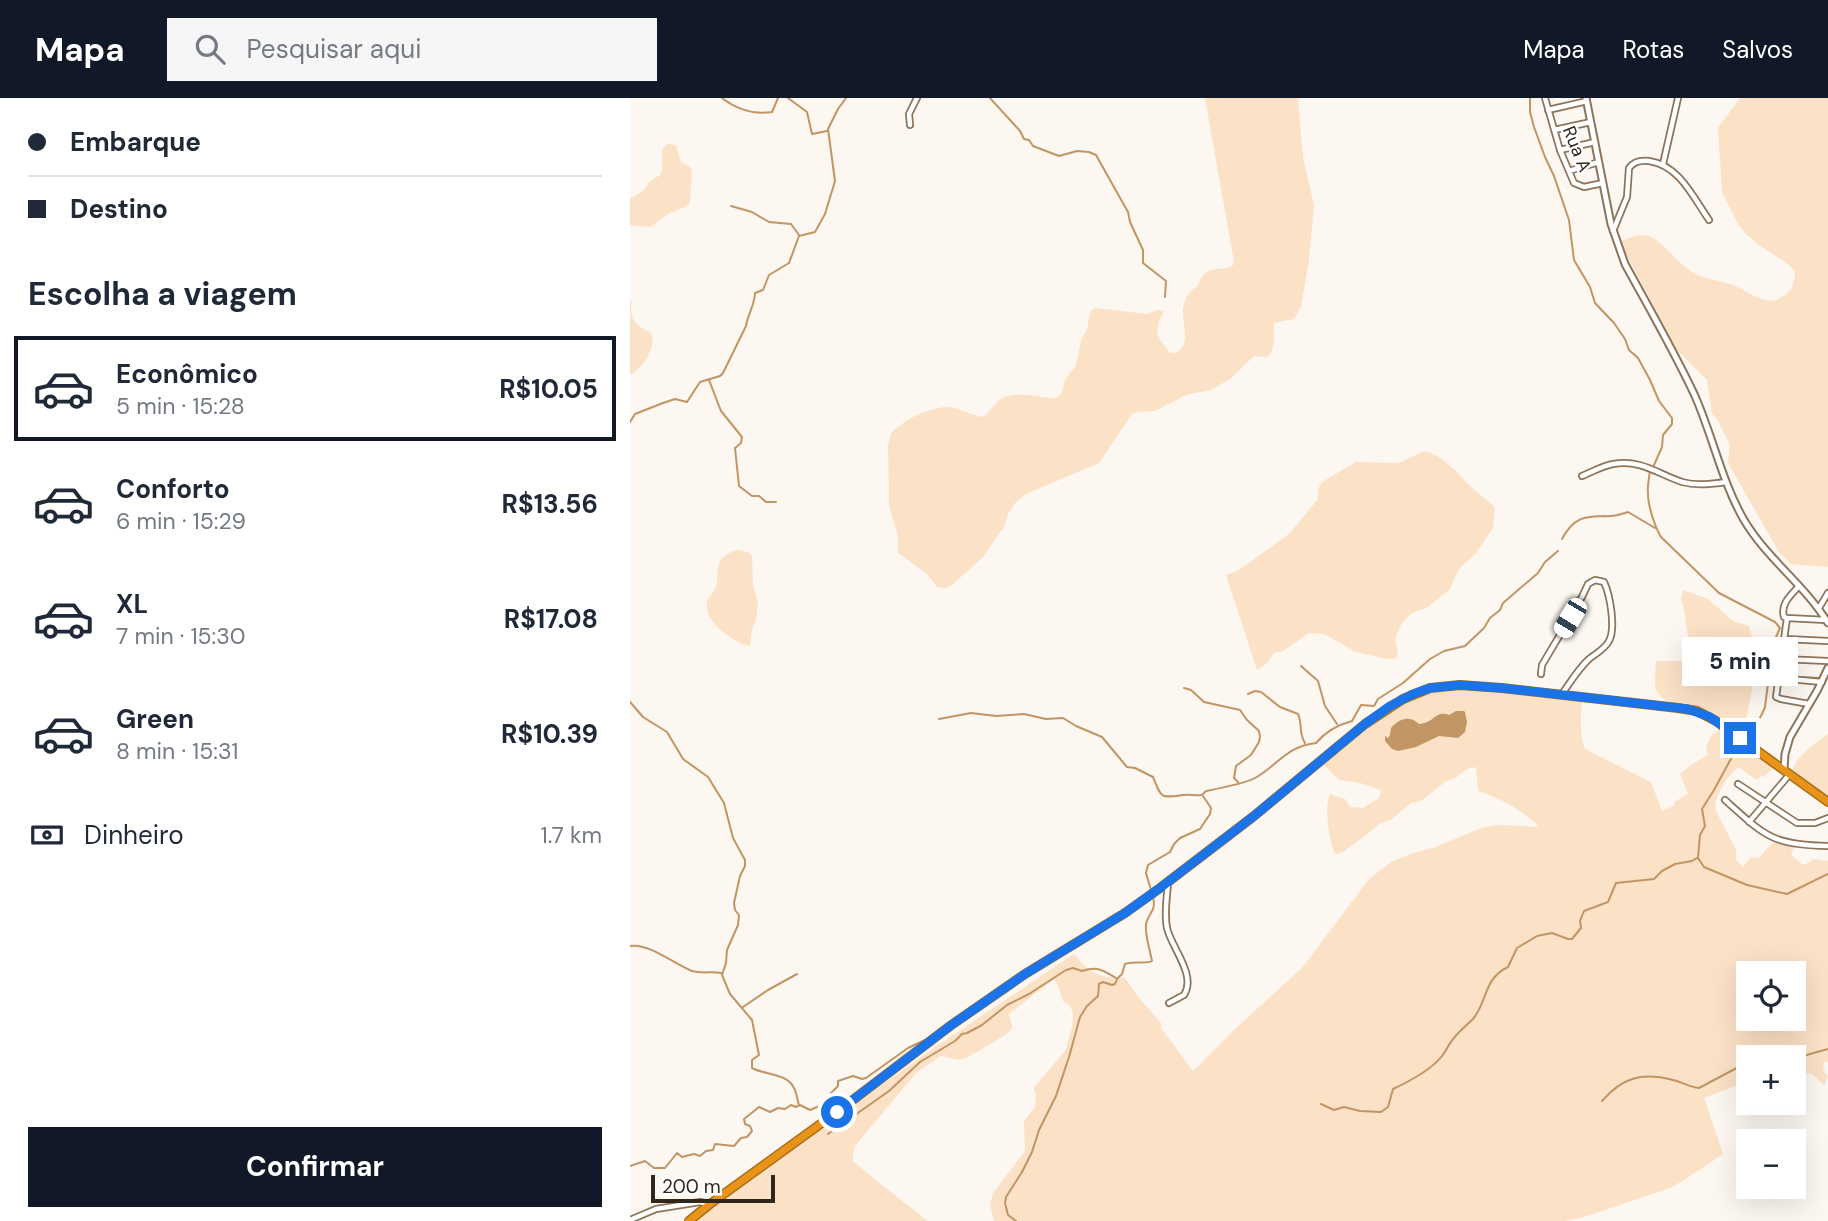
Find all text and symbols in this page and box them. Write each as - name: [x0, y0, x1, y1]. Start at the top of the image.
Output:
- search box: [167, 18, 657, 81]
- text: Mapa: [35, 28, 125, 71]
- icon: search: [191, 30, 229, 68]
- text: Pesquisar aqui: [247, 32, 421, 66]
- text: Mapa: [1523, 34, 1585, 65]
- text: Rotas: [1623, 34, 1684, 65]
- text: Salvos: [1722, 34, 1793, 65]
- street label: Rua A: [1557, 122, 1597, 176]
- text: Embarque: [70, 125, 201, 159]
- text: Destino: [70, 192, 168, 226]
- text: Escolha a viagem: [28, 273, 297, 315]
- icon: car: [32, 357, 95, 420]
- text: Econômico: [116, 357, 258, 391]
- text: R$10.05: [499, 372, 598, 406]
- text: 5 min · 15:28: [116, 391, 245, 421]
- icon: car: [32, 472, 95, 535]
- text: Conforto: [116, 472, 230, 506]
- text: R$13.56: [502, 487, 598, 521]
- text: 6 min · 15:29: [116, 506, 246, 536]
- icon: car: [32, 587, 95, 650]
- text: XL: [116, 587, 148, 621]
- car: [1551, 595, 1590, 641]
- text: R$17.08: [504, 602, 598, 636]
- text: 7 min · 15:30: [116, 621, 246, 651]
- callout: 5 min: [1682, 636, 1798, 686]
- text: 5 min: [1709, 646, 1771, 676]
- icon: car: [32, 702, 95, 765]
- text: Green: [116, 702, 194, 736]
- text: R$10.39: [501, 717, 598, 751]
- route end: [1724, 722, 1756, 754]
- text: 8 min · 15:31: [116, 736, 238, 766]
- icon: cash: [28, 816, 66, 854]
- text: Dinheiro: [84, 818, 184, 852]
- text: 1.7 km: [540, 820, 602, 850]
- map controls: [1736, 961, 1806, 1199]
- button: locate: [1736, 961, 1806, 1031]
- button: +: [1736, 1045, 1806, 1115]
- route start: [821, 1096, 853, 1128]
- button: Confirmar: [28, 1127, 602, 1207]
- button: −: [1736, 1129, 1806, 1199]
- scale bar: [651, 1172, 775, 1204]
- text: 200 m: [662, 1174, 721, 1199]

